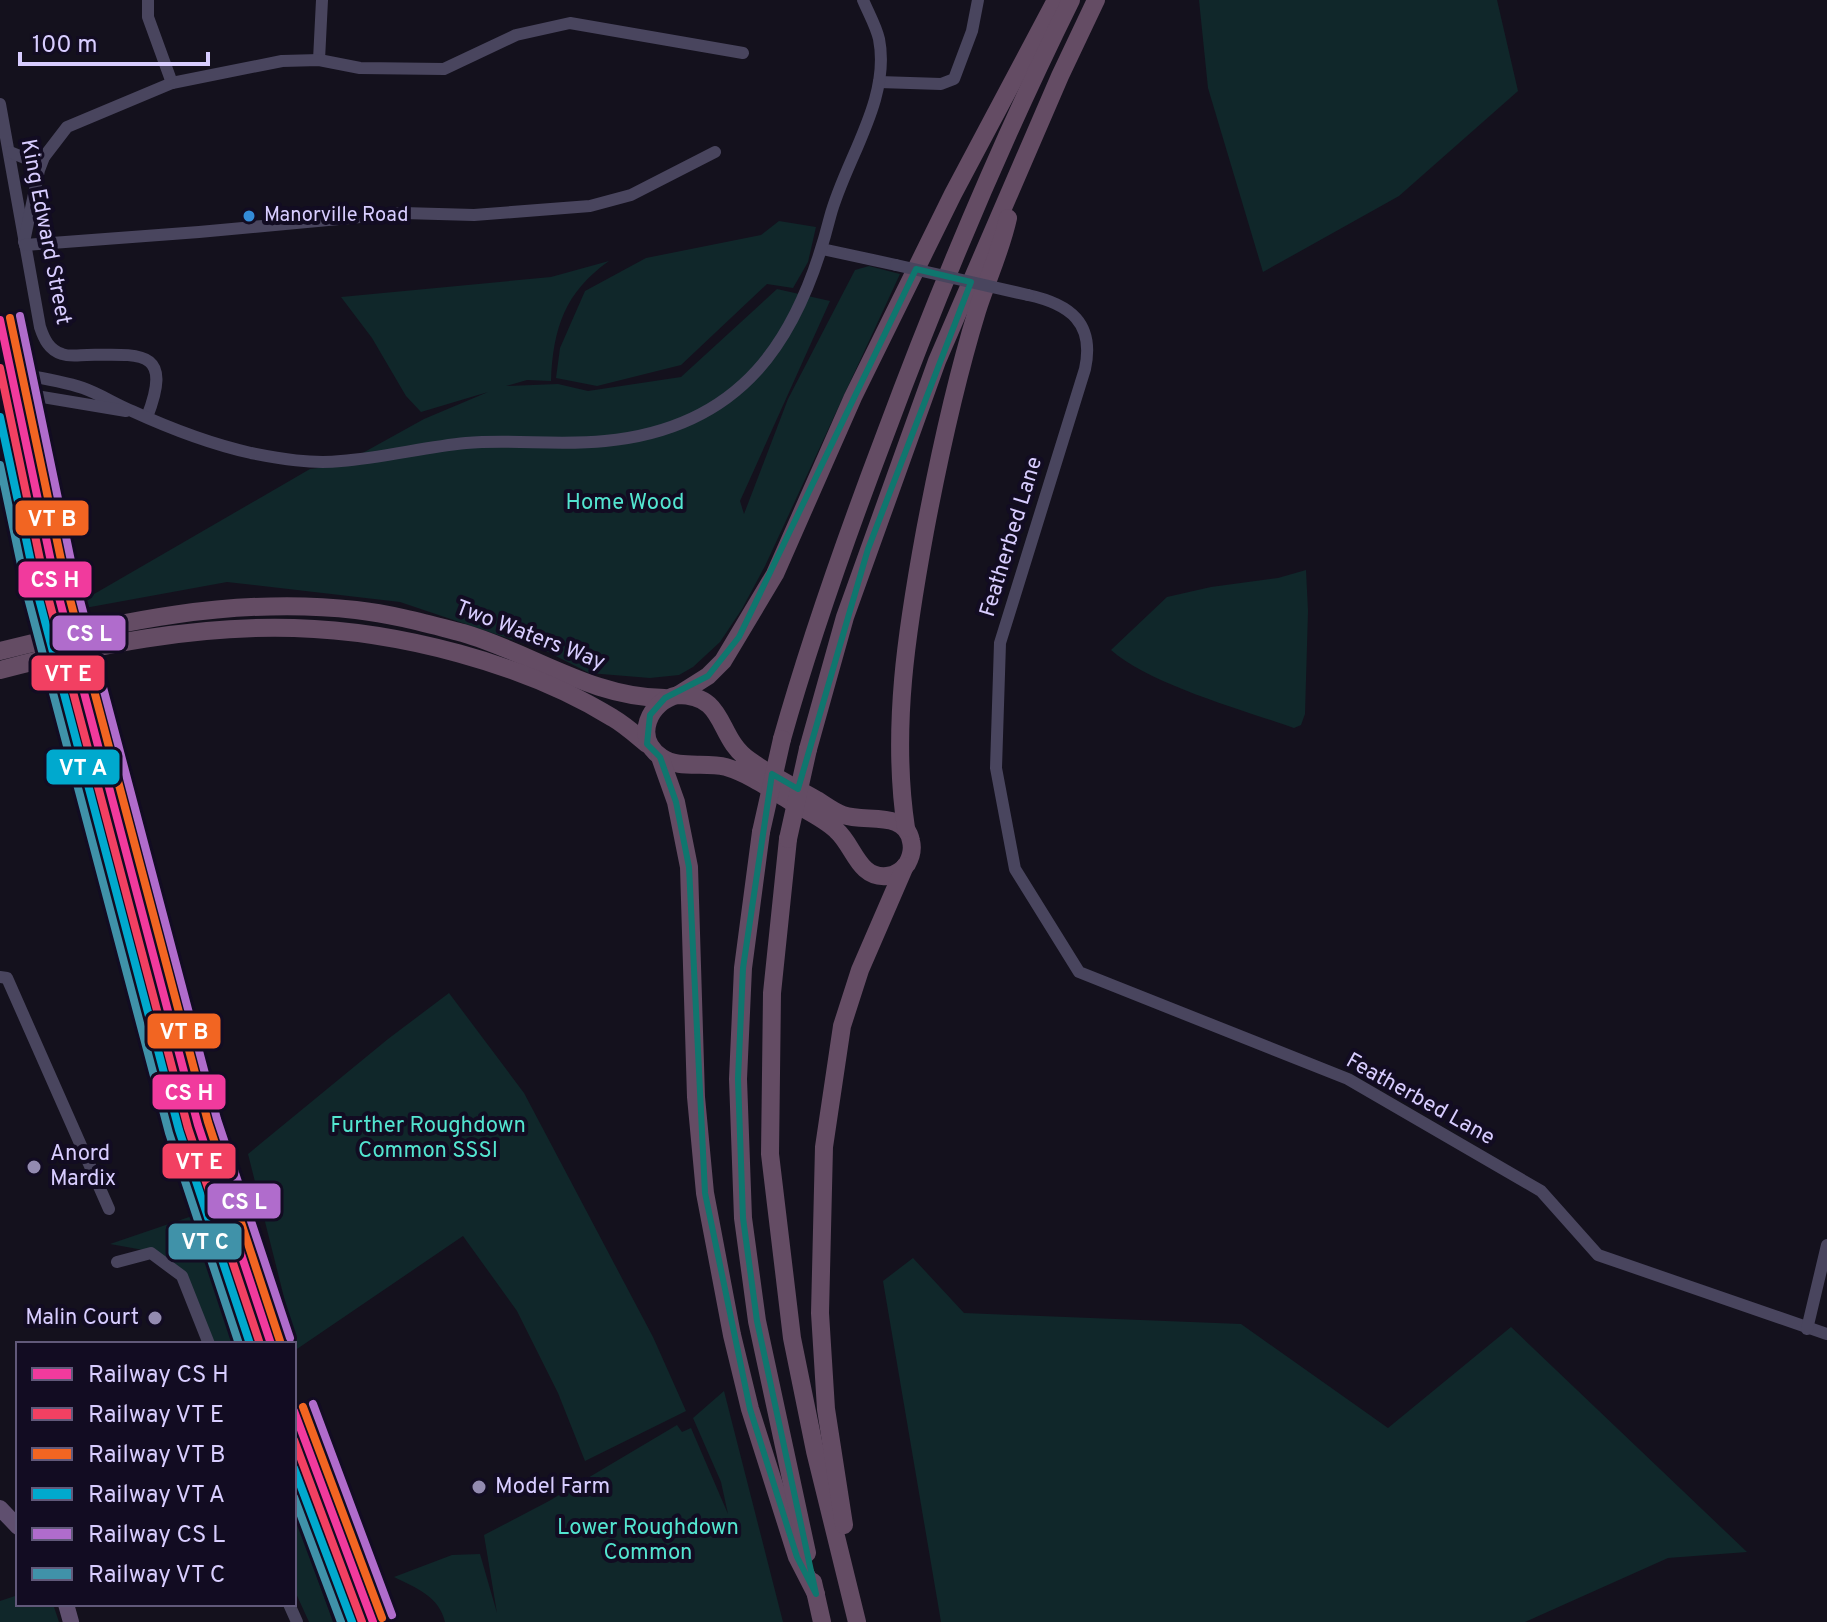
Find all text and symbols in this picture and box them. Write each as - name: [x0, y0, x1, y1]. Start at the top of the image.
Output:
- scale bar: [20, 16, 208, 66]
- text: 100 m: [32, 31, 98, 61]
- street label: King Edward Street: [14, 137, 76, 327]
- place label: Manorville Road: [264, 203, 408, 229]
- marker: Manorville Road: [241, 208, 257, 224]
- street label: Featherbed Lane: [975, 454, 1049, 620]
- park label: Home Wood: [566, 490, 684, 517]
- line badge: VT B: [14, 499, 90, 537]
- text: VT B: [28, 507, 76, 534]
- line badge: CS H: [17, 560, 93, 599]
- text: CS H: [31, 568, 79, 595]
- street label: Two Waters Way: [451, 595, 609, 677]
- line badge: CS L: [51, 614, 127, 652]
- text: CS L: [66, 622, 112, 649]
- line badge: VT E: [30, 654, 106, 692]
- text: VT E: [44, 662, 92, 689]
- line badge: VT A: [45, 748, 121, 786]
- text: VT A: [59, 756, 107, 783]
- line badge: VT B: [146, 1012, 222, 1050]
- text: VT B: [160, 1020, 208, 1047]
- street label: Featherbed Lane: [1341, 1048, 1499, 1152]
- line badge: CS H: [151, 1073, 227, 1111]
- text: CS H: [165, 1081, 213, 1108]
- park label: Further Roughdown Common SSSI: [330, 1113, 526, 1165]
- place label: Anord Mardix: [50, 1141, 116, 1193]
- line badge: VT E: [161, 1142, 237, 1180]
- text: VT E: [175, 1150, 223, 1177]
- marker: Anord Mardix: [25, 1158, 43, 1176]
- line badge: CS L: [206, 1182, 282, 1220]
- text: CS L: [221, 1190, 267, 1217]
- line badge: VT C: [167, 1222, 243, 1261]
- text: VT C: [181, 1230, 229, 1257]
- place label: Malin Court: [25, 1305, 139, 1332]
- marker: Malin Court: [146, 1309, 164, 1327]
- legend: [16, 1342, 296, 1606]
- text: Railway CS H: [88, 1361, 229, 1391]
- text: Railway VT E: [88, 1401, 224, 1431]
- text: Railway VT B: [88, 1441, 225, 1471]
- place label: Model Farm: [495, 1474, 610, 1501]
- marker: Model Farm: [470, 1478, 488, 1496]
- text: Railway VT A: [88, 1481, 225, 1511]
- park label: Lower Roughdown Common: [557, 1515, 739, 1567]
- text: Railway CS L: [88, 1521, 225, 1551]
- text: Railway VT C: [88, 1561, 225, 1591]

